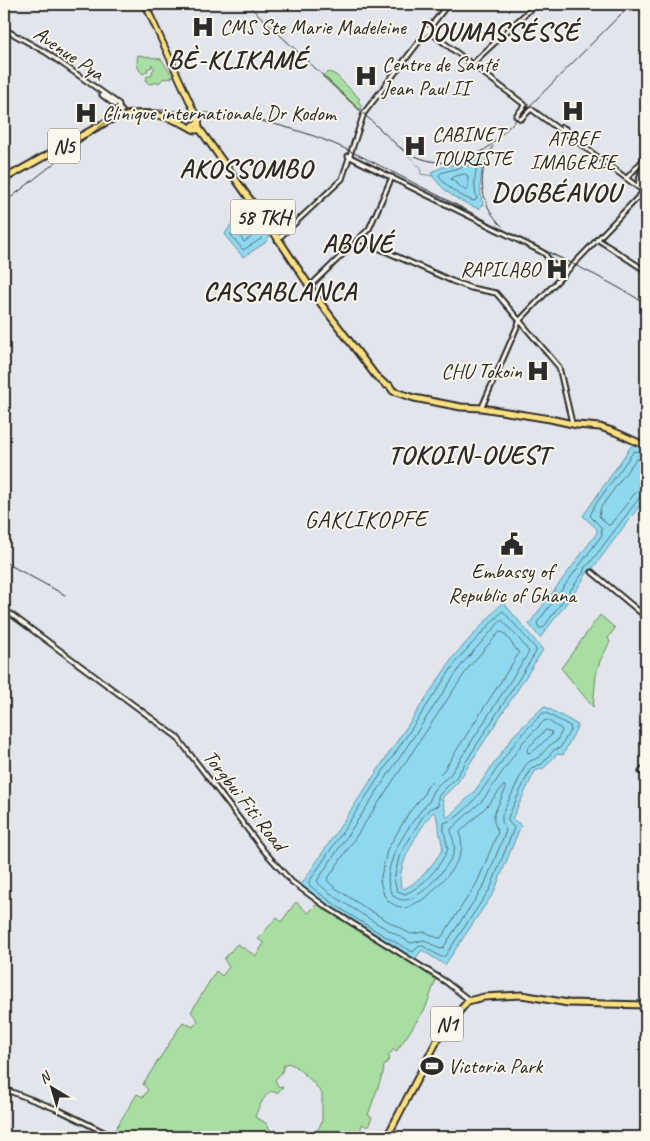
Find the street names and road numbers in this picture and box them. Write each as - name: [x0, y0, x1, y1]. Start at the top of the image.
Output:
- street label: Avenue Pya: [29, 20, 111, 87]
- road number: N5: [48, 128, 80, 164]
- road number: 58 TKH: [230, 200, 296, 234]
- street label: Torgbui Fiti Road: [198, 744, 295, 859]
- road number: N1: [431, 1006, 463, 1042]

